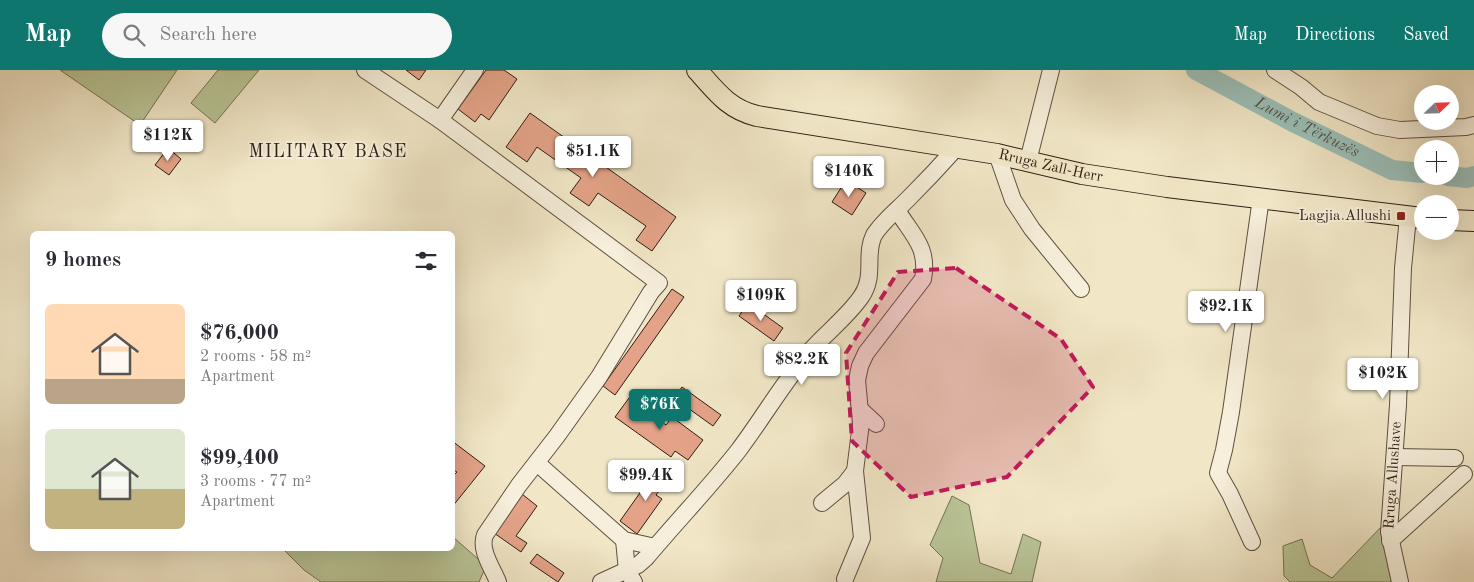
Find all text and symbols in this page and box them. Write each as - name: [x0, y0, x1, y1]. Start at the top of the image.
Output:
- search box: [102, 13, 452, 58]
- icon: search: [120, 21, 148, 49]
- text: Map: [25, 23, 72, 47]
- text: Search here: [160, 26, 257, 45]
- text: Map: [1234, 26, 1267, 44]
- text: Directions: [1295, 26, 1375, 44]
- text: Saved: [1403, 26, 1449, 44]
- north arrow: [1414, 85, 1459, 130]
- map controls: [1414, 85, 1459, 240]
- water label: Lumi i Tërkuzës: [1251, 94, 1362, 161]
- pin: $112K: [133, 119, 203, 162]
- text: $112K: [143, 128, 193, 144]
- pin: $51.1K: [552, 136, 634, 178]
- button: +: [1414, 140, 1459, 185]
- district label: MILITARY BASE: [249, 143, 407, 161]
- text: $51.1K: [566, 144, 620, 160]
- street label: Rruga Zall-Herr: [997, 147, 1104, 185]
- pin: $140K: [814, 156, 884, 198]
- text: $140K: [824, 164, 874, 180]
- button: −: [1414, 195, 1459, 240]
- place label: Lagjia Allushi: [1299, 209, 1391, 224]
- marker: Lagjia Allushi: [1395, 210, 1407, 222]
- icon: filters: [412, 247, 440, 275]
- text: 9 homes: [45, 250, 121, 271]
- pin: $109K: [726, 280, 796, 322]
- text: $109K: [736, 288, 786, 304]
- pin: $92.1K: [1185, 290, 1267, 333]
- text: $92.1K: [1199, 299, 1253, 315]
- text: $76,000: [200, 323, 279, 344]
- icon: home: [85, 324, 145, 384]
- pin: $82.2K: [761, 344, 843, 386]
- text: 2 rooms · 58 m²: [200, 349, 311, 365]
- text: $82.2K: [775, 352, 829, 368]
- pin: $102K: [1348, 358, 1418, 400]
- text: $102K: [1358, 366, 1408, 382]
- text: Apartment: [200, 369, 275, 385]
- pin: $76K: [630, 388, 690, 431]
- text: $76K: [640, 397, 680, 413]
- street label: Rruga Allushave: [1382, 421, 1404, 530]
- text: $99,400: [200, 448, 279, 469]
- icon: home: [85, 449, 145, 509]
- pin: $99.4K: [605, 460, 687, 502]
- text: $99.4K: [619, 468, 673, 484]
- text: 3 rooms · 77 m²: [200, 474, 311, 490]
- text: Apartment: [200, 494, 275, 510]

